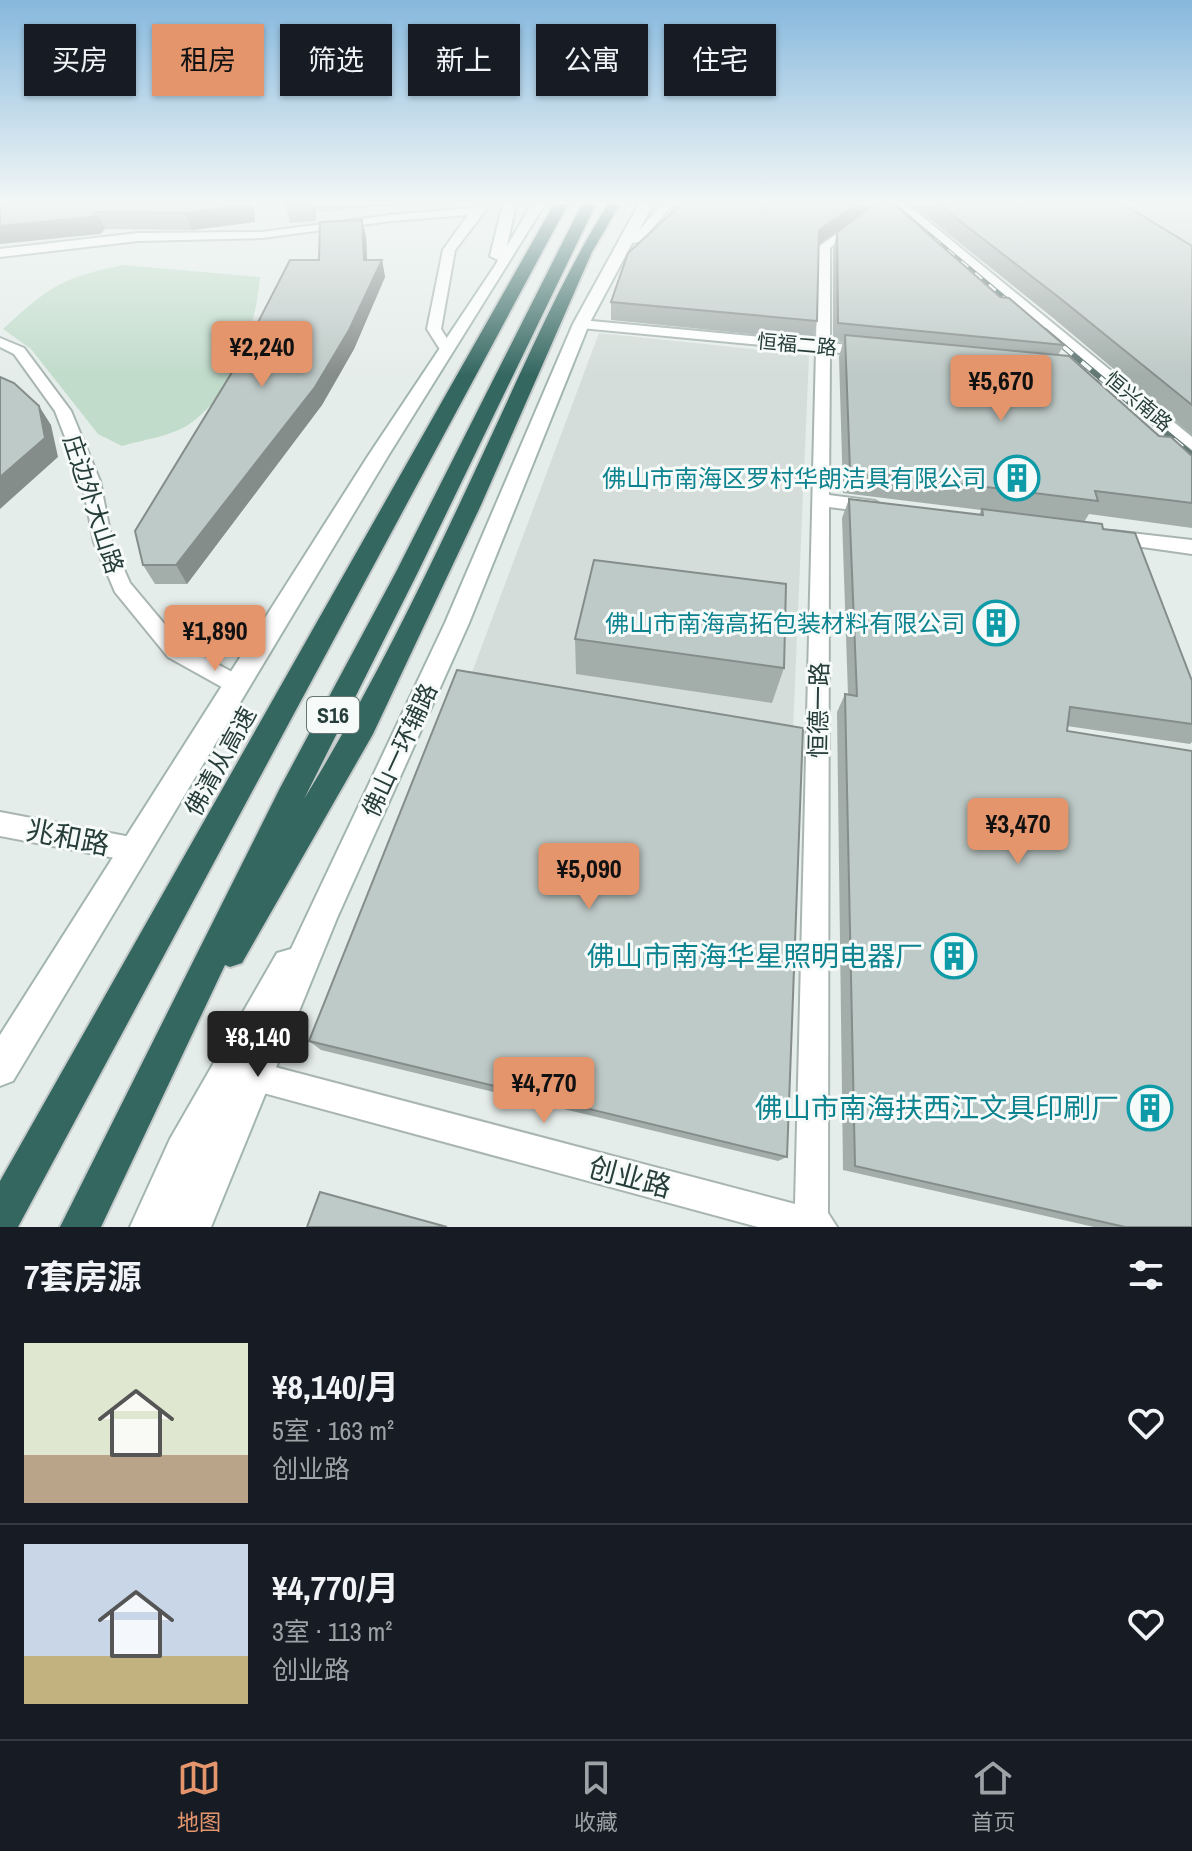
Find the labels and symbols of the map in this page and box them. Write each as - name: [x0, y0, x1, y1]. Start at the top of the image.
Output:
- pin: ¥2,240: [197, 321, 327, 389]
- street label: 恒福二路: [756, 327, 838, 361]
- pin: ¥5,670: [936, 355, 1066, 423]
- street label: 恒兴南路: [1100, 365, 1178, 437]
- street label: 庄边外大山路: [57, 431, 131, 577]
- building icon: 佛山市南海区罗村华朗洁具有限公司: [993, 454, 1041, 502]
- place label: 佛山市南海区罗村华朗洁具有限公司: [602, 462, 986, 494]
- building icon: 佛山市南海高拓包装材料有限公司: [972, 599, 1020, 647]
- pin: ¥1,890: [150, 605, 280, 673]
- place label: 佛山市南海高拓包装材料有限公司: [605, 607, 965, 639]
- street label: 恒德一路: [801, 662, 835, 758]
- street label: 佛山一环辅路: [354, 678, 444, 822]
- road number: S16: [307, 697, 359, 733]
- street label: 佛清从高速: [177, 701, 263, 821]
- pin: ¥3,470: [953, 798, 1083, 866]
- street label: 兆和路: [23, 810, 113, 864]
- pin: ¥5,090: [524, 843, 654, 911]
- building icon: 佛山市南海华星照明电器厂: [930, 932, 978, 980]
- place label: 佛山市南海华星照明电器厂: [587, 937, 923, 975]
- pin: ¥8,140: [193, 1011, 323, 1079]
- pin: ¥4,770: [479, 1057, 609, 1125]
- building icon: 佛山市南海扶西江文具印刷厂: [1126, 1084, 1174, 1132]
- place label: 佛山市南海扶西江文具印刷厂: [755, 1089, 1119, 1127]
- street label: 创业路: [585, 1148, 675, 1206]

